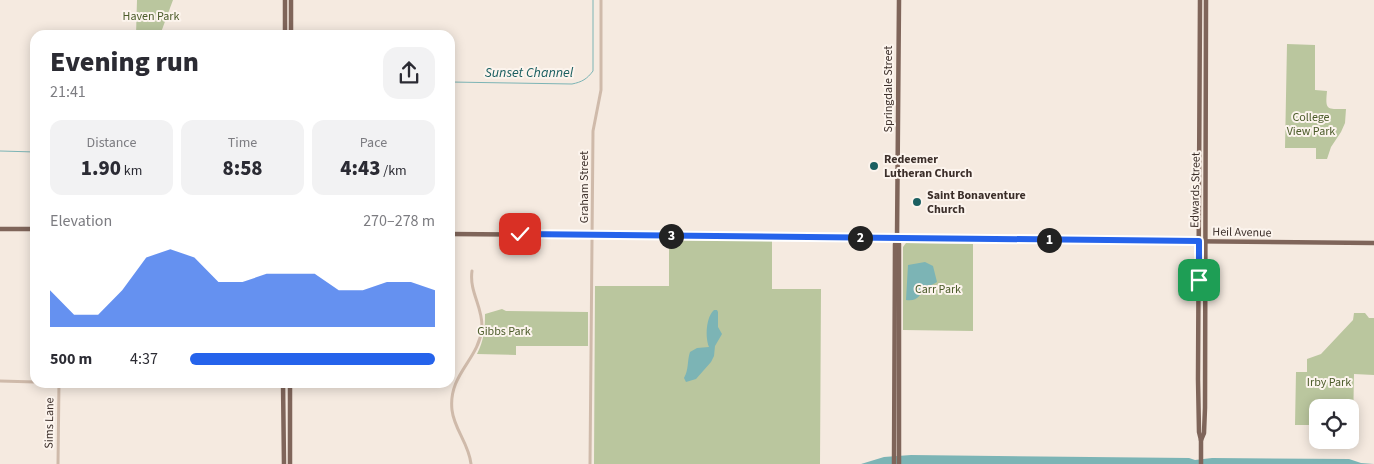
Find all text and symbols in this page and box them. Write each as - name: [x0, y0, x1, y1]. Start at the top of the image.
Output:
- park label: Haven Park: [123, 8, 179, 25]
- text: Evening run: [50, 42, 199, 82]
- street label: Springdale Street: [880, 46, 897, 132]
- button: share: [383, 47, 435, 99]
- water label: Sunset Channel: [485, 63, 574, 83]
- text: 21:41: [50, 81, 86, 103]
- park label: College View Park: [1287, 109, 1335, 140]
- text: Distance: [87, 133, 136, 153]
- text: Time: [228, 133, 257, 153]
- text: Pace: [360, 133, 387, 153]
- street label: Graham Street: [576, 151, 593, 223]
- place label: Redeemer Lutheran Church: [884, 151, 973, 182]
- street label: Edwards Street: [1186, 152, 1205, 228]
- text: 1.90: [81, 153, 121, 183]
- text: 8:58: [222, 153, 263, 183]
- text: 4:43: [340, 153, 380, 183]
- marker: Redeemer Lutheran Church: [868, 160, 880, 172]
- text: km: [121, 161, 142, 181]
- text: /km: [380, 161, 407, 181]
- place label: Saint Bonaventure Church: [927, 187, 1026, 218]
- marker: Saint Bonaventure Church: [911, 196, 923, 208]
- text: Elevation: [50, 210, 112, 232]
- text: 270–278 m: [363, 210, 435, 232]
- pin: [499, 213, 541, 255]
- icon: check: [506, 220, 534, 248]
- street label: Heil Avenue: [1212, 223, 1272, 242]
- pin: 3: [658, 224, 684, 248]
- text: 3: [668, 226, 675, 246]
- pin: 2: [848, 226, 872, 250]
- text: 2: [857, 228, 864, 248]
- pin: 1: [1036, 228, 1062, 252]
- text: 1: [1046, 230, 1053, 250]
- pin: [1178, 259, 1220, 301]
- icon: arrive: [1185, 266, 1213, 294]
- park label: Carr Park: [915, 281, 961, 298]
- park label: Gibbs Park: [477, 323, 531, 340]
- text: 500 m: [50, 348, 92, 370]
- text: 4:37: [130, 348, 158, 370]
- park label: Irby Park: [1307, 374, 1351, 391]
- street label: Sims Lane: [41, 397, 58, 449]
- map controls: [1309, 399, 1359, 449]
- button: locate: [1309, 399, 1359, 449]

